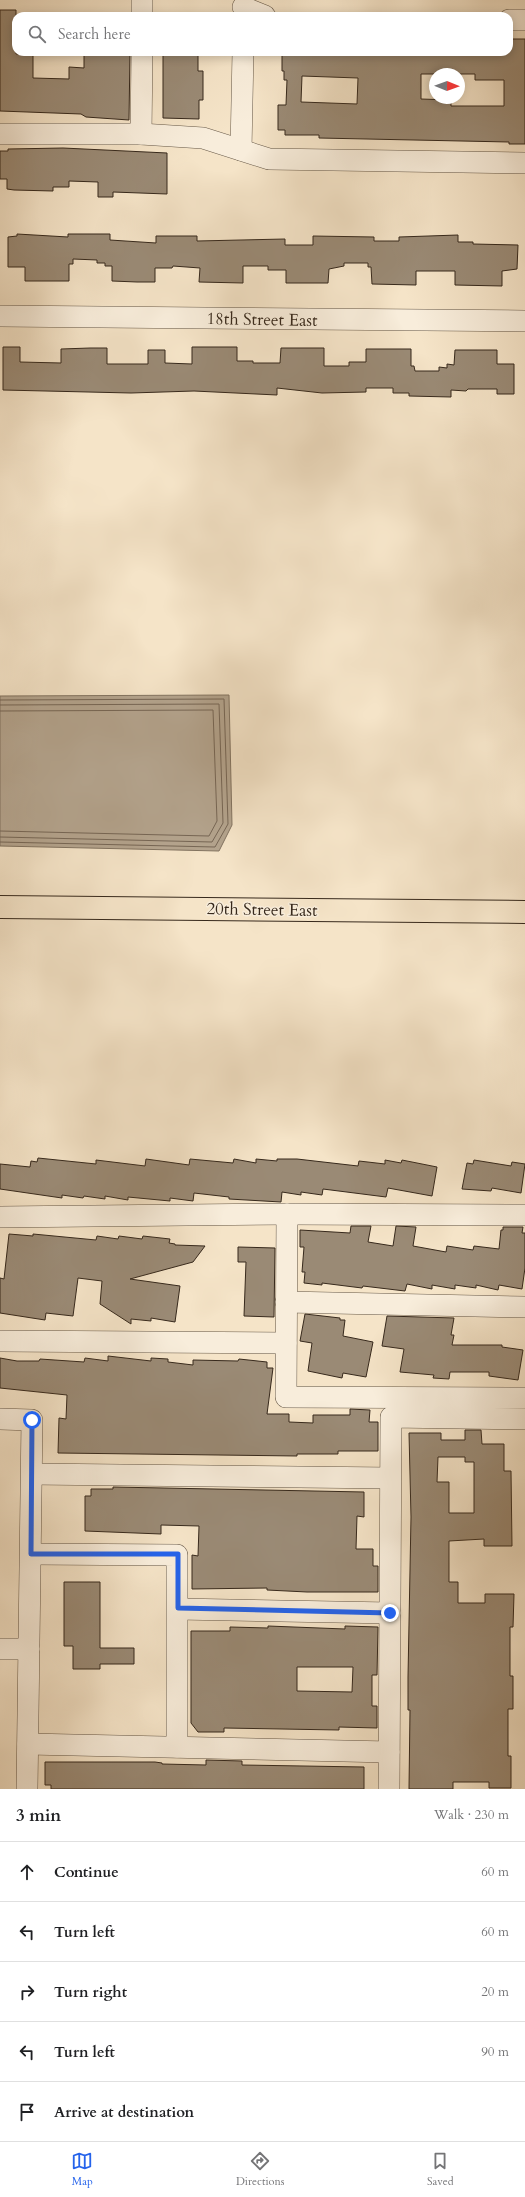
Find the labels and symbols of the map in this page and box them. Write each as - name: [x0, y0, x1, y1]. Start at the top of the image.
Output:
- north arrow: [429, 68, 465, 104]
- street label: 18th Street East: [206, 307, 318, 332]
- street label: 20th Street East: [206, 897, 318, 922]
- route start: [23, 1411, 41, 1429]
- route end: [381, 1604, 399, 1622]

